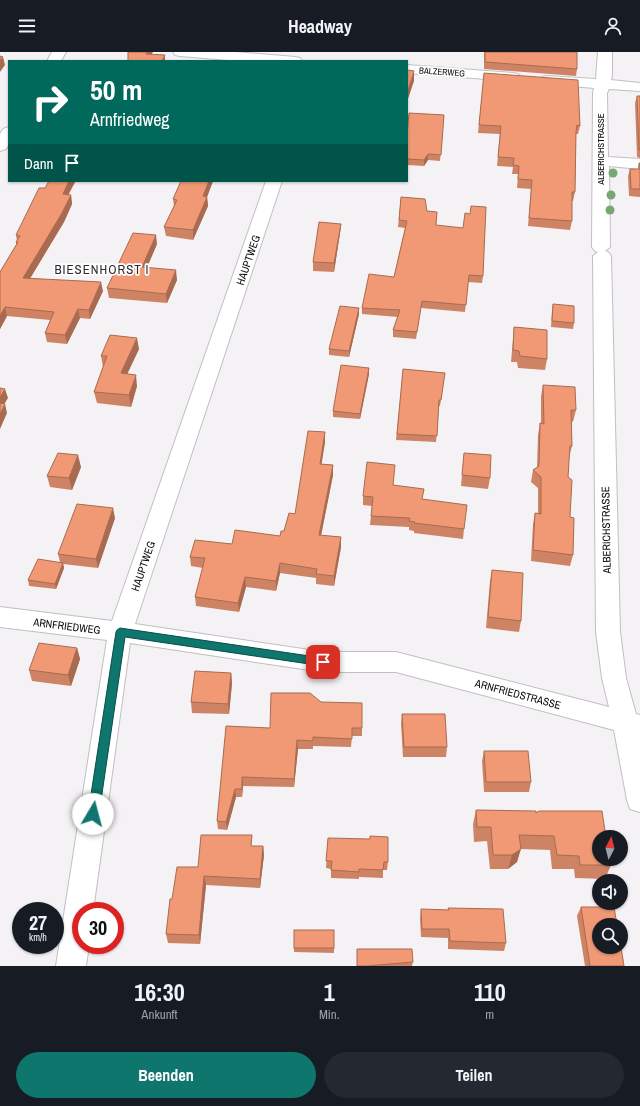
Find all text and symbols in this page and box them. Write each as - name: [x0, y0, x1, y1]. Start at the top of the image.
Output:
- text: Headway: [288, 14, 352, 39]
- icon: menu: [16, 15, 38, 37]
- icon: person: [602, 15, 624, 37]
- street label: BALZERWEG: [419, 64, 466, 80]
- text: 50 m: [90, 71, 142, 109]
- icon: right: [24, 76, 76, 128]
- text: Arnfriedweg: [90, 107, 170, 132]
- street label: ALBERICHSTRASSE: [595, 113, 607, 186]
- icon: arrive: [61, 152, 83, 174]
- text: Dann: [24, 153, 53, 174]
- street label: HAUPTWEG: [233, 233, 263, 287]
- district label: BIESENHORST I: [54, 261, 150, 278]
- street label: ALBERICHSTRASSE: [598, 486, 614, 575]
- street label: HAUPTWEG: [128, 539, 158, 593]
- street label: ARNFRIEDWEG: [32, 615, 101, 637]
- pin: [306, 645, 340, 679]
- icon: arrive: [312, 651, 334, 673]
- street label: ARNFRIEDSTRASSE: [473, 676, 562, 712]
- position arrow: [72, 793, 114, 835]
- north arrow: [592, 830, 628, 866]
- map controls: [592, 830, 628, 954]
- button: sound: [592, 874, 628, 910]
- speed limit sign: 30: [72, 902, 124, 954]
- text: 27: [29, 909, 47, 936]
- button: search: [592, 918, 628, 954]
- text: km/h: [29, 931, 47, 944]
- text: 16:30: [134, 976, 185, 1008]
- text: 1: [324, 976, 335, 1008]
- text: 110: [474, 976, 506, 1008]
- text: Ankunft: [141, 1006, 178, 1023]
- text: Min.: [319, 1006, 340, 1023]
- text: m: [485, 1006, 494, 1023]
- button: Beenden: [16, 1052, 316, 1098]
- button: Teilen: [324, 1052, 624, 1098]

